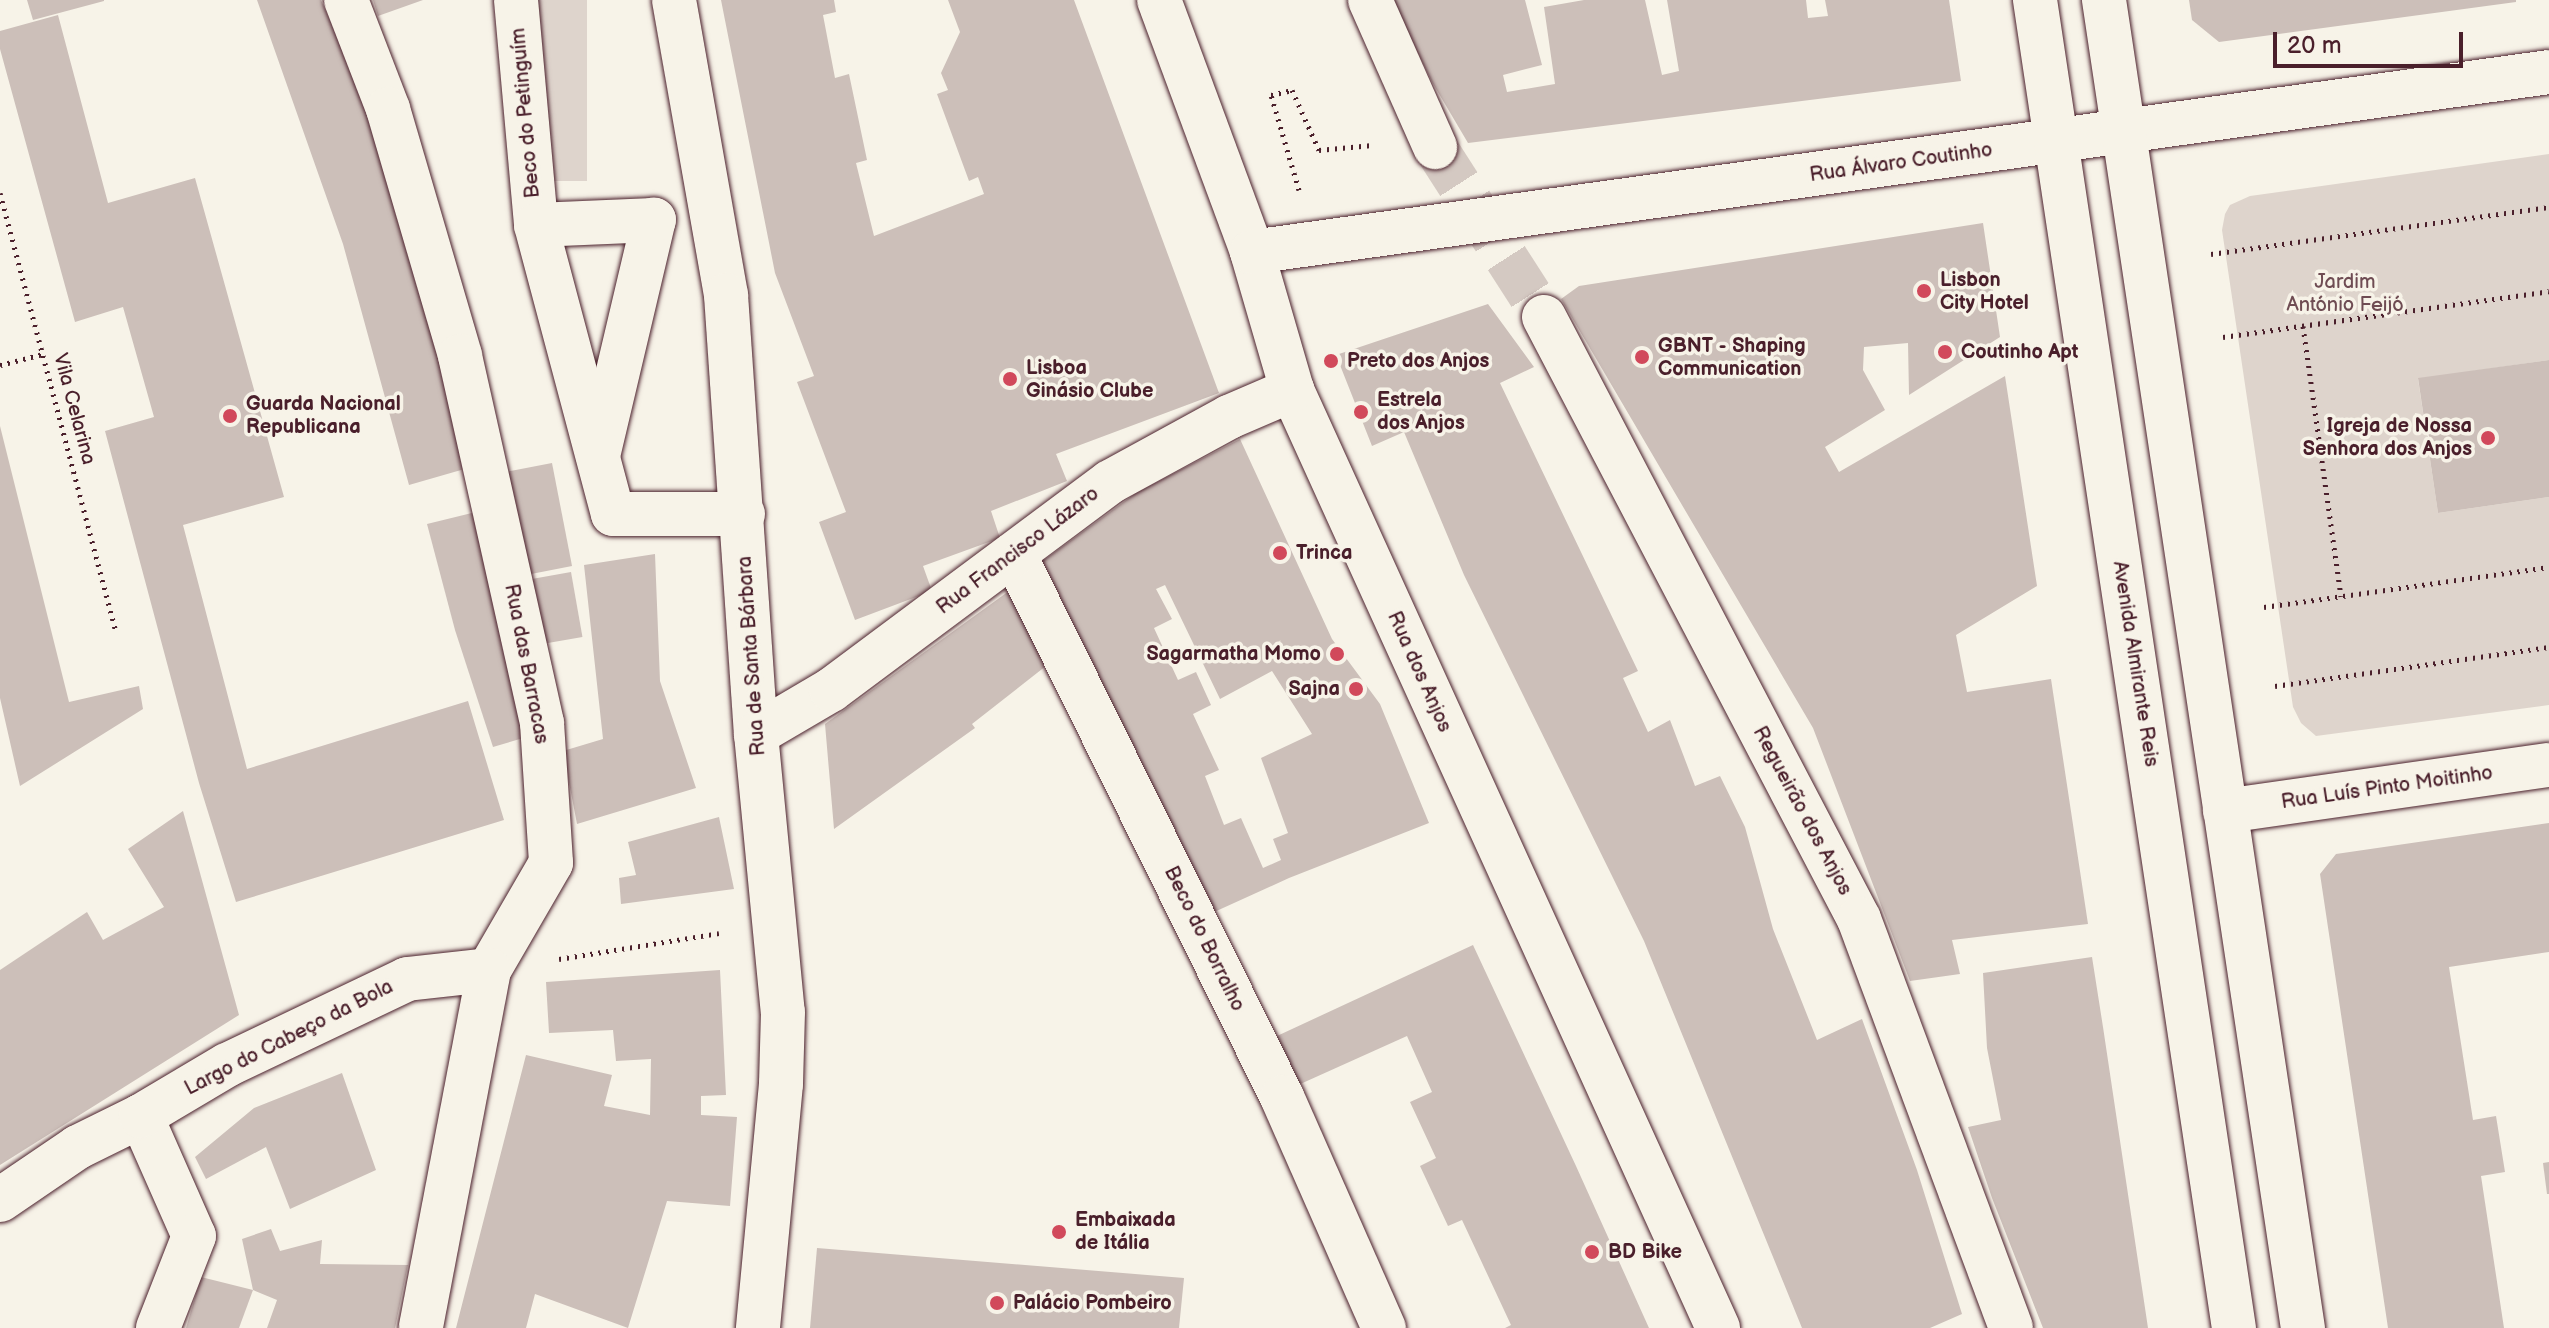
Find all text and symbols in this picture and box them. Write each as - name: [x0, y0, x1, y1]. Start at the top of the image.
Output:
- scale bar: [2277, 16, 2467, 66]
- street label: Beco do Petinguím: [507, 27, 545, 199]
- text: 20 m: [2287, 31, 2342, 60]
- street label: Rua Álvaro Coutinho: [1808, 138, 1994, 188]
- place label: Lisbon City Hotel: [1940, 268, 2029, 315]
- park label: Jardim António Feijó: [2286, 271, 2404, 318]
- marker: Lisbon City Hotel: [1915, 282, 1933, 300]
- place label: GBNT - Shaping Communication: [1658, 334, 1806, 381]
- place label: Coutinho Apt: [1961, 340, 2078, 364]
- marker: Coutinho Apt: [1936, 343, 1954, 361]
- marker: GBNT - Shaping Communication: [1633, 348, 1651, 366]
- place label: Preto dos Anjos: [1347, 349, 1489, 373]
- street label: Vila Celarina: [48, 351, 100, 467]
- marker: Preto dos Anjos: [1322, 352, 1340, 370]
- place label: Lisboa Ginásio Clube: [1026, 356, 1153, 403]
- marker: Lisboa Ginásio Clube: [1001, 370, 1019, 388]
- place label: Estrela dos Anjos: [1377, 388, 1465, 435]
- place label: Guarda Nacional Republicana: [246, 392, 401, 439]
- marker: Estrela dos Anjos: [1352, 403, 1370, 421]
- marker: Guarda Nacional Republicana: [221, 407, 239, 425]
- place label: Igreja de Nossa Senhora dos Anjos: [2303, 414, 2472, 461]
- marker: Igreja de Nossa Senhora dos Anjos: [2479, 429, 2497, 447]
- street label: Rua Francisco Lázaro: [932, 482, 1104, 620]
- place label: Trinca: [1296, 541, 1353, 565]
- marker: Trinca: [1271, 544, 1289, 562]
- street label: Rua de Santa Bárbara: [733, 555, 771, 757]
- street label: Avenida Almirante Reis: [2107, 559, 2163, 769]
- street label: Rua das Barracas: [499, 582, 553, 746]
- street label: Rua dos Anjos: [1382, 608, 1456, 736]
- place label: Sagarmatha Momo: [1146, 642, 1321, 666]
- marker: Sagarmatha Momo: [1328, 645, 1346, 663]
- place label: Sajna: [1288, 677, 1340, 701]
- marker: Sajna: [1347, 680, 1365, 698]
- street label: Regueirão dos Anjos: [1747, 722, 1857, 900]
- street label: Rua Luís Pinto Moitinho: [2280, 761, 2494, 815]
- street label: Beco do Borralho: [1158, 863, 1250, 1015]
- street label: Largo do Cabeço da Bola: [181, 975, 397, 1101]
- place label: Embaixada de Itália: [1075, 1208, 1176, 1255]
- marker: Embaixada de Itália: [1050, 1223, 1068, 1241]
- place label: BD Bike: [1608, 1240, 1682, 1264]
- marker: BD Bike: [1583, 1243, 1601, 1261]
- place label: Palácio Pombeiro: [1013, 1291, 1172, 1315]
- marker: Palácio Pombeiro: [988, 1294, 1006, 1312]

